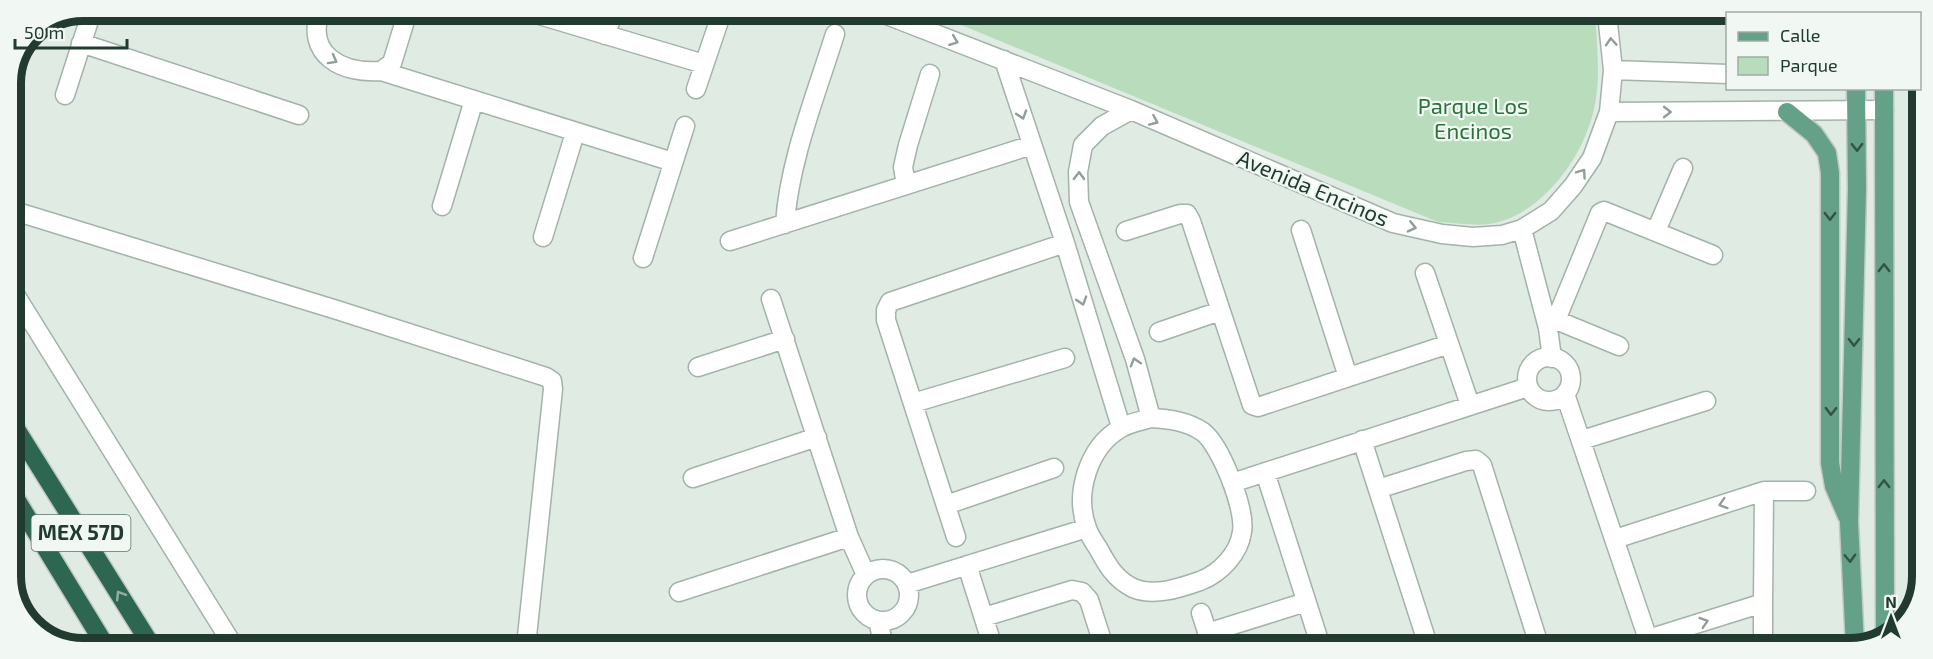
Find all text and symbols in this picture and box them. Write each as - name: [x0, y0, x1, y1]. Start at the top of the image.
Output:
- scale bar: [15, 12, 128, 50]
- legend: [1726, 12, 1921, 90]
- text: 50 m: [24, 21, 64, 43]
- text: Calle: [1780, 24, 1821, 46]
- one-way arrow: [948, 33, 959, 46]
- one-way arrow: [1605, 37, 1618, 46]
- one-way arrow: [327, 53, 337, 64]
- text: Parque: [1780, 54, 1838, 76]
- park label: Parque Los Encinos: [1418, 92, 1528, 143]
- one-way arrow: [1663, 106, 1672, 118]
- one-way arrow: [1015, 109, 1027, 120]
- one-way arrow: [1148, 113, 1159, 125]
- one-way arrow: [1850, 142, 1863, 151]
- street label: Avenida Encinos: [1234, 143, 1393, 231]
- one-way arrow: [1575, 169, 1586, 180]
- one-way arrow: [1072, 172, 1085, 181]
- one-way arrow: [1824, 211, 1837, 220]
- one-way arrow: [1407, 220, 1417, 233]
- one-way arrow: [1878, 263, 1890, 272]
- one-way arrow: [1075, 295, 1087, 306]
- one-way arrow: [1848, 337, 1860, 346]
- one-way arrow: [1130, 357, 1142, 367]
- one-way arrow: [1824, 406, 1837, 415]
- one-way arrow: [1878, 479, 1890, 488]
- one-way arrow: [1718, 497, 1729, 510]
- road number: MEX 57D: [32, 515, 130, 551]
- one-way arrow: [1844, 553, 1857, 562]
- north arrow: [1861, 587, 1921, 647]
- one-way arrow: [117, 591, 128, 602]
- text: N: [1885, 592, 1897, 611]
- one-way arrow: [1698, 616, 1709, 629]

